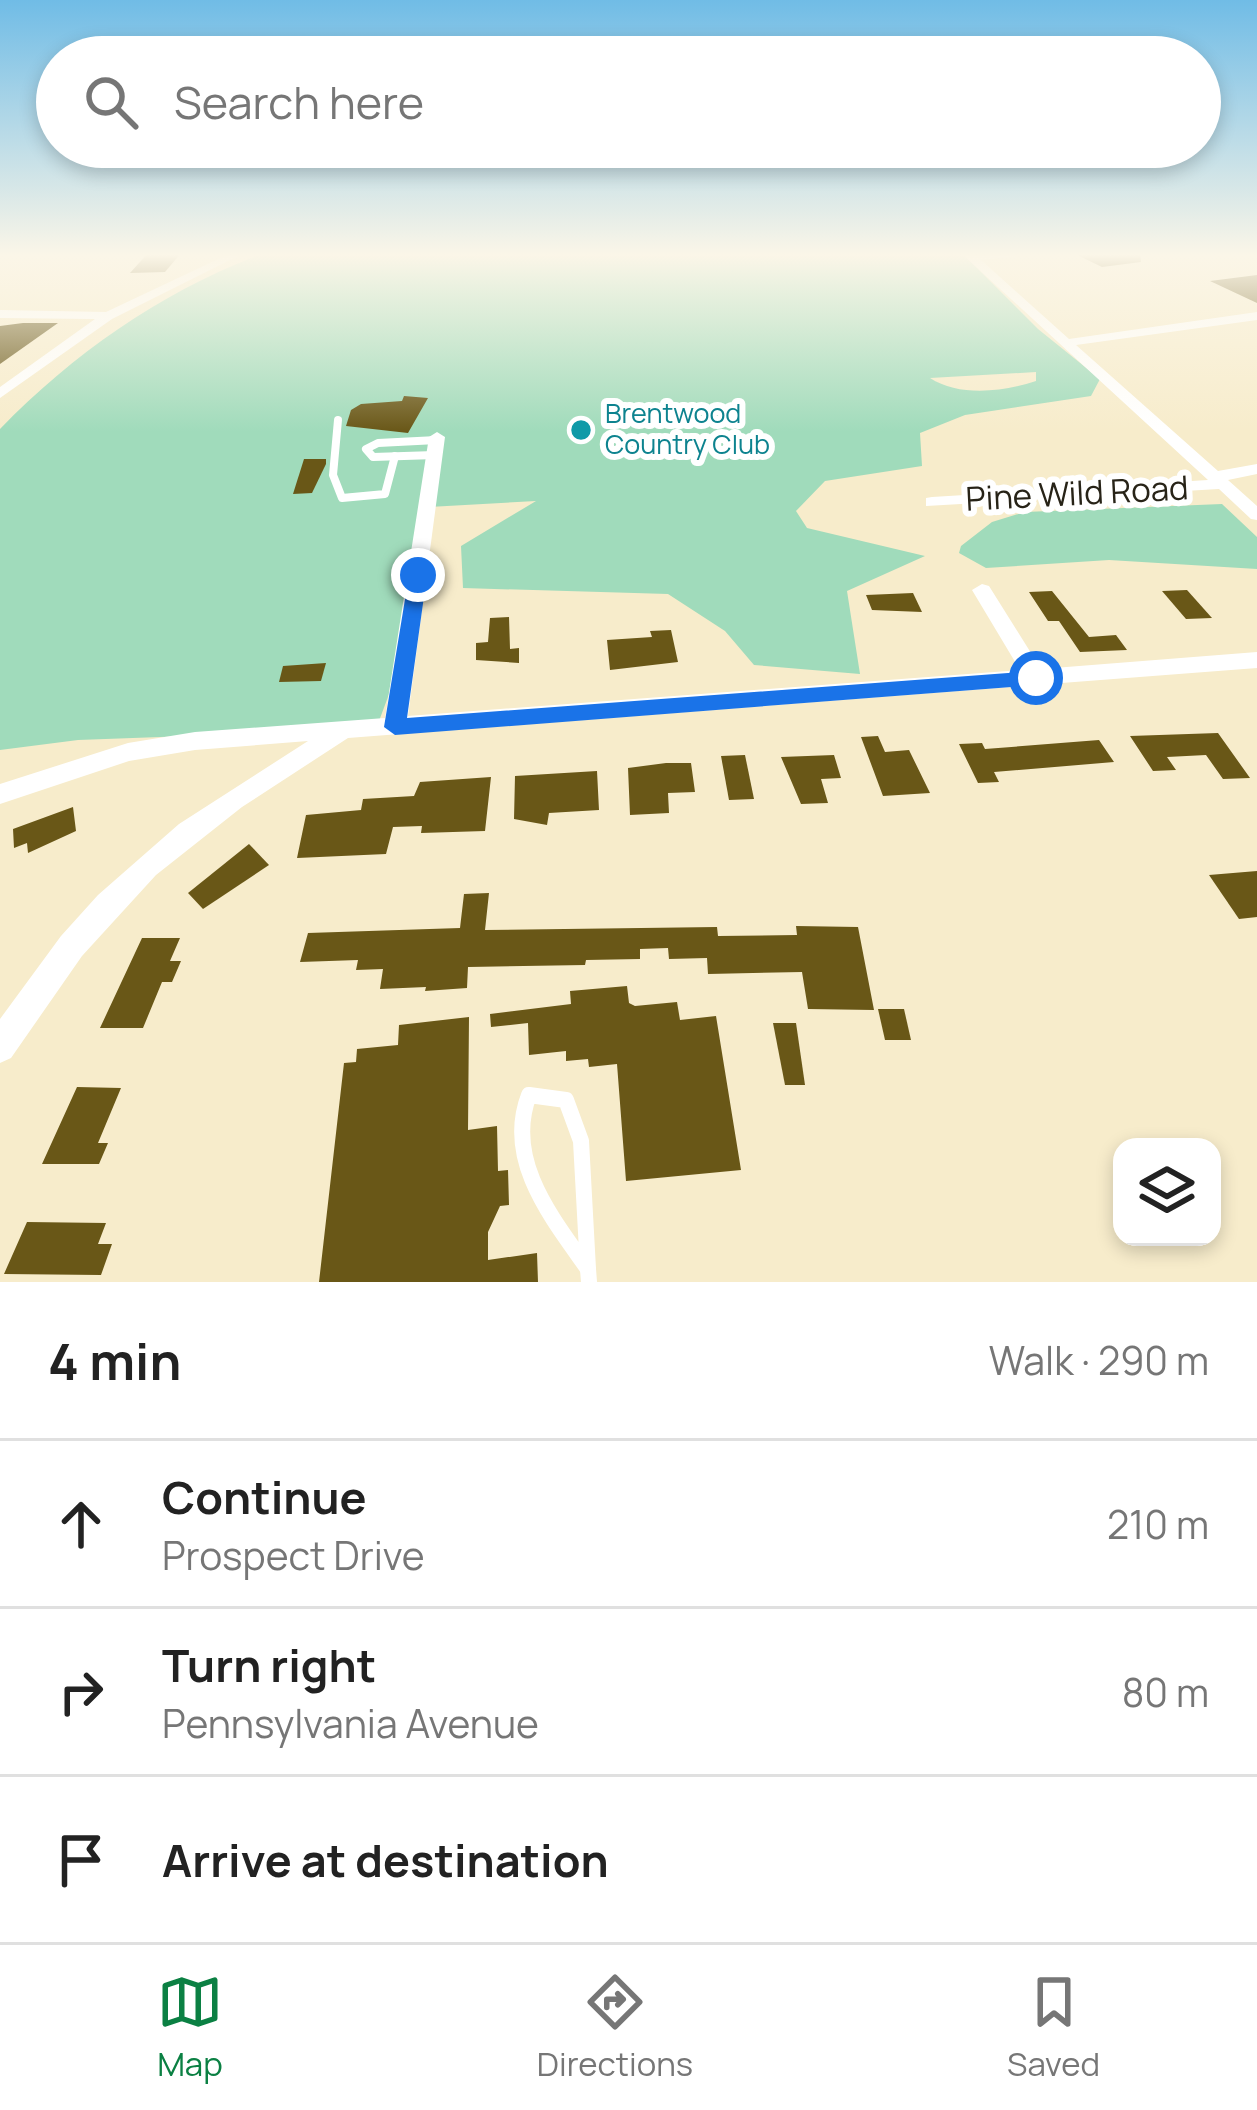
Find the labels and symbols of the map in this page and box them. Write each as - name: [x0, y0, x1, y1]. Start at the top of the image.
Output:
- place label: Brentwood Country Club: [605, 394, 770, 462]
- marker: Brentwood Country Club: [568, 417, 594, 443]
- street label: Pine Wild Road: [964, 464, 1190, 521]
- route end: [391, 548, 445, 602]
- route start: [1009, 651, 1063, 705]

